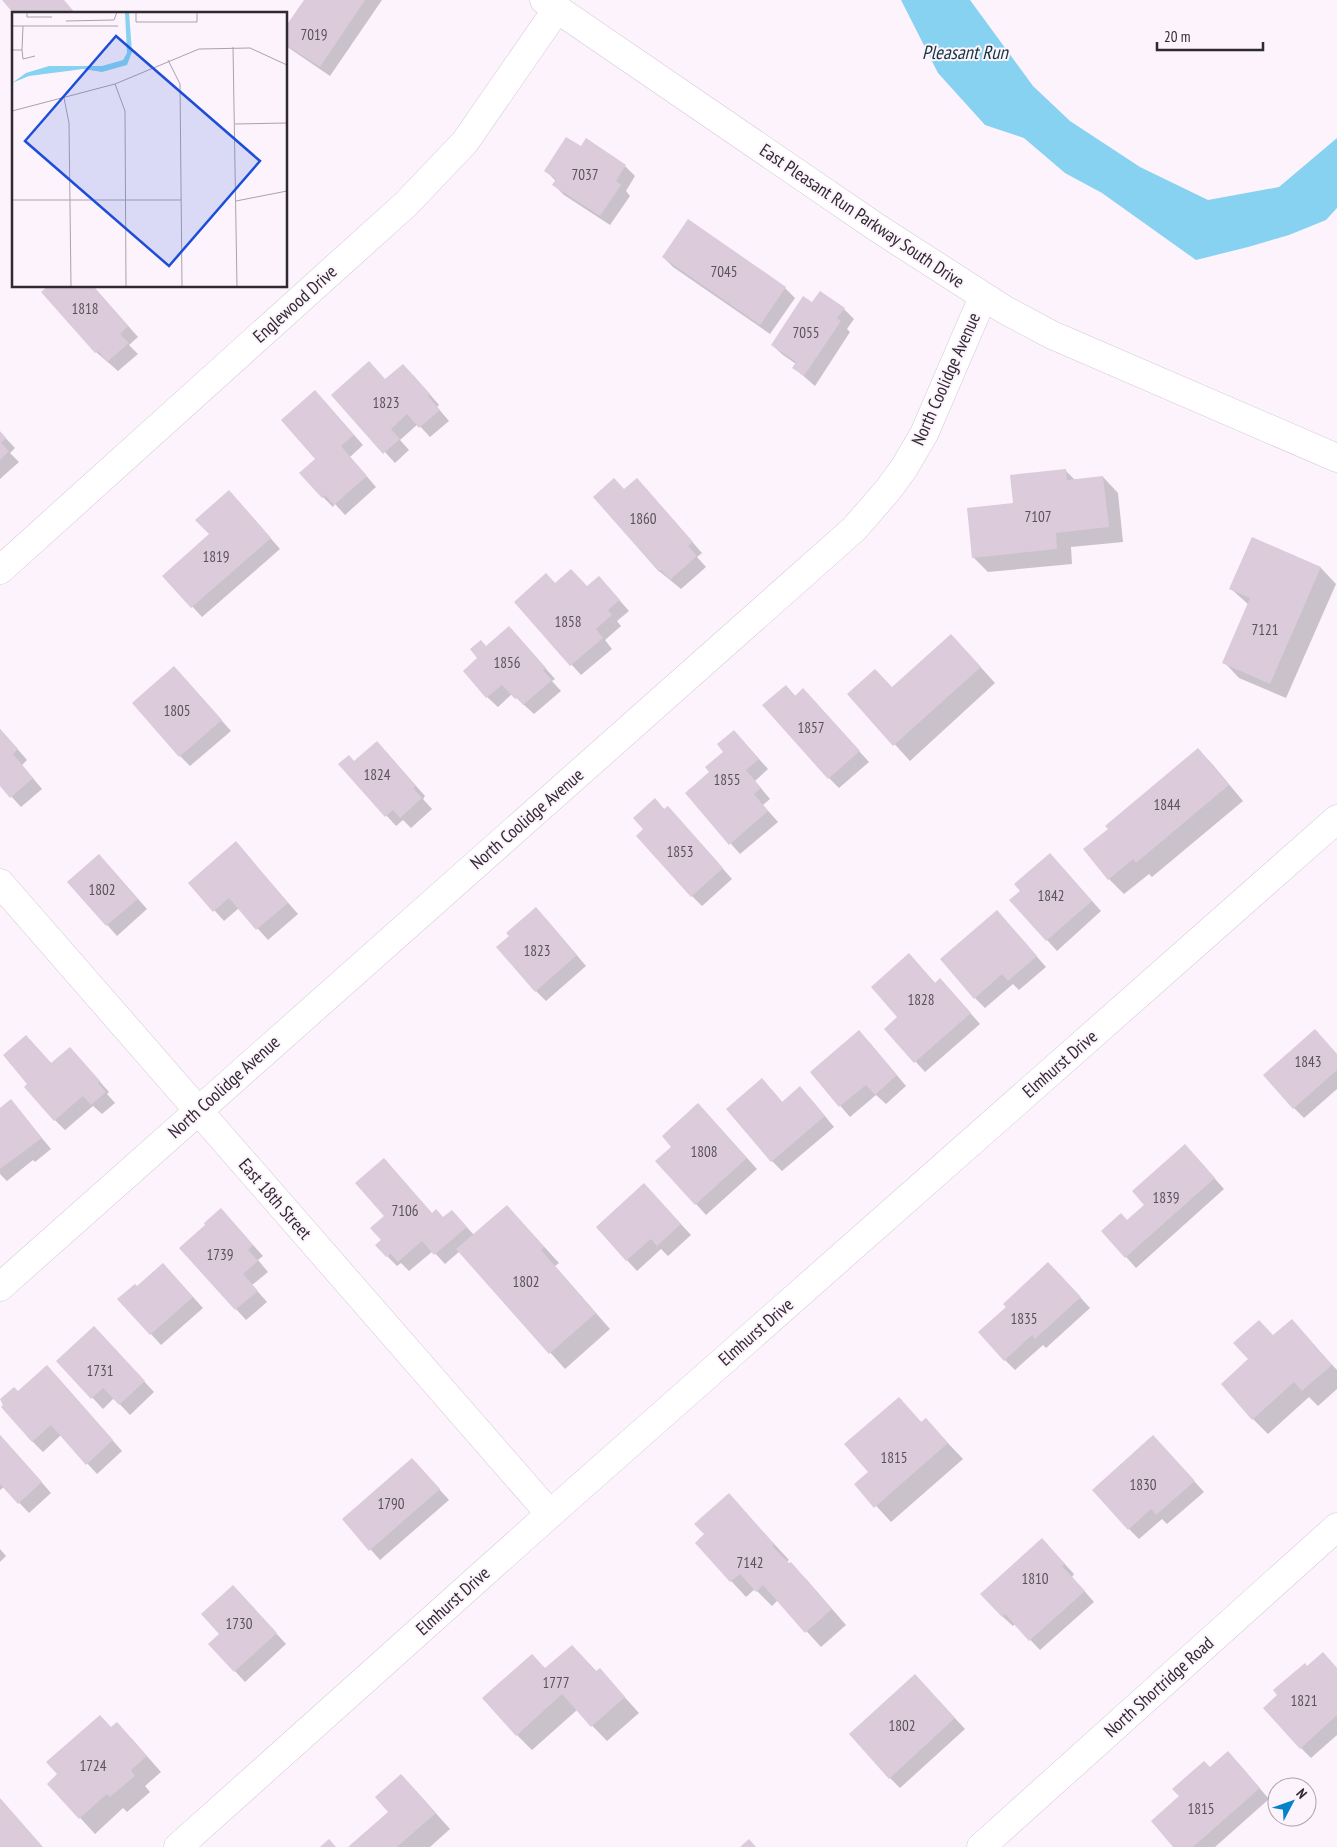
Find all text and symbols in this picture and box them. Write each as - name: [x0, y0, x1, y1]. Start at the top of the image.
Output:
- inset map: [12, 12, 288, 288]
- scale bar: [1157, 20, 1263, 52]
- house number: 7019: [300, 25, 328, 44]
- text: 20 m: [1164, 27, 1190, 46]
- water label: Pleasant Run: [922, 40, 1010, 64]
- street label: East Pleasant Run Parkway South Drive: [755, 138, 969, 293]
- house number: 7037: [571, 165, 599, 184]
- street label: Englewood Drive: [248, 260, 341, 347]
- house number: 7045: [710, 262, 738, 281]
- house number: 1818: [71, 299, 99, 318]
- street label: North Coolidge Avenue: [906, 309, 985, 449]
- house number: 7055: [792, 323, 820, 342]
- house number: 1823: [372, 393, 400, 412]
- house number: 7107: [1024, 507, 1052, 526]
- house number: 1860: [629, 509, 657, 528]
- house number: 1819: [202, 547, 230, 566]
- house number: 1858: [554, 612, 582, 631]
- house number: 7121: [1251, 620, 1279, 639]
- house number: 1856: [493, 653, 521, 672]
- house number: 1805: [163, 701, 191, 720]
- house number: 1857: [797, 718, 825, 737]
- street label: North Coolidge Avenue: [465, 763, 588, 874]
- house number: 1824: [363, 765, 391, 784]
- house number: 1855: [713, 770, 741, 789]
- house number: 1844: [1153, 795, 1181, 814]
- house number: 1853: [666, 842, 694, 861]
- house number: 1802: [88, 880, 116, 899]
- house number: 1842: [1037, 886, 1065, 905]
- house number: 1823: [523, 941, 551, 960]
- house number: 1828: [907, 990, 935, 1009]
- street label: Elmhurst Drive: [1017, 1025, 1102, 1102]
- street label: North Coolidge Avenue: [163, 1030, 284, 1143]
- house number: 1843: [1294, 1052, 1322, 1071]
- house number: 1808: [690, 1142, 718, 1161]
- street label: East 18th Street: [234, 1153, 317, 1244]
- house number: 1839: [1152, 1188, 1180, 1207]
- house number: 7106: [391, 1201, 419, 1220]
- house number: 1739: [206, 1245, 234, 1264]
- house number: 1802: [512, 1272, 540, 1291]
- street label: Elmhurst Drive: [713, 1293, 798, 1370]
- house number: 1835: [1010, 1309, 1038, 1328]
- house number: 1731: [86, 1361, 114, 1380]
- house number: 1815: [880, 1448, 908, 1467]
- house number: 1830: [1129, 1475, 1157, 1494]
- house number: 1790: [377, 1494, 405, 1513]
- house number: 7142: [736, 1553, 764, 1572]
- street label: Elmhurst Drive: [411, 1561, 494, 1640]
- house number: 1810: [1021, 1569, 1049, 1588]
- house number: 1730: [225, 1614, 253, 1633]
- street label: North Shortridge Road: [1099, 1631, 1218, 1742]
- house number: 1777: [542, 1673, 570, 1692]
- house number: 1821: [1290, 1691, 1318, 1710]
- house number: 1802: [888, 1716, 916, 1735]
- house number: 1724: [79, 1756, 107, 1775]
- north arrow: [1267, 1777, 1317, 1827]
- text: N: [1293, 1785, 1311, 1802]
- house number: 1815: [1187, 1799, 1215, 1818]

